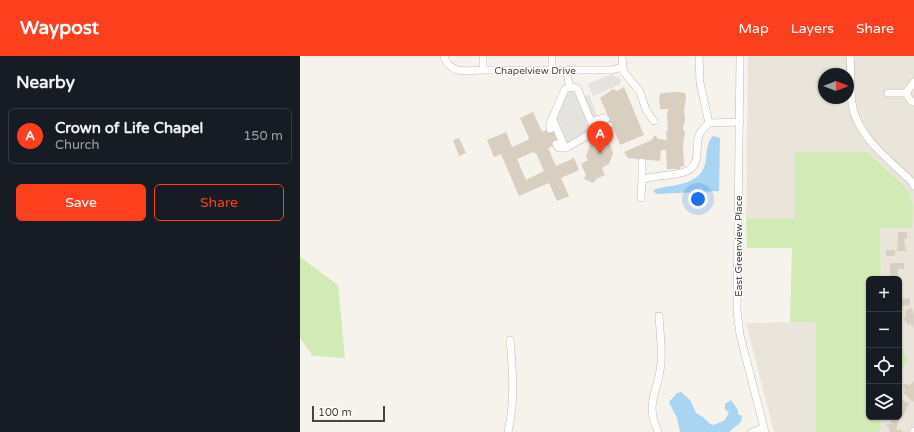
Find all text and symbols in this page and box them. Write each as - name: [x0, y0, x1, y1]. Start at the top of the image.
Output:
- text: Waypost: [20, 17, 99, 39]
- text: Map: [739, 20, 769, 37]
- text: Layers: [791, 20, 834, 37]
- text: Share: [856, 20, 894, 37]
- street label: Chapelview Drive: [494, 65, 576, 77]
- north arrow: [818, 68, 854, 104]
- text: Nearby: [16, 72, 75, 93]
- text: Crown of Life Chapel: [55, 119, 203, 137]
- pin: A: [587, 121, 613, 154]
- text: A: [25, 128, 35, 144]
- text: 150 m: [243, 128, 283, 144]
- text: Church: [55, 137, 99, 153]
- button: Save: [16, 184, 146, 221]
- button: Share: [154, 184, 284, 221]
- your location: [688, 189, 708, 209]
- street label: East Greenview Place: [733, 195, 745, 297]
- map controls: [866, 276, 902, 420]
- button: +: [866, 276, 902, 312]
- button: −: [866, 312, 902, 348]
- button: locate: [866, 348, 902, 384]
- button: layers: [866, 384, 902, 420]
- scale bar: [312, 404, 385, 423]
- text: 100 m: [318, 406, 352, 419]

